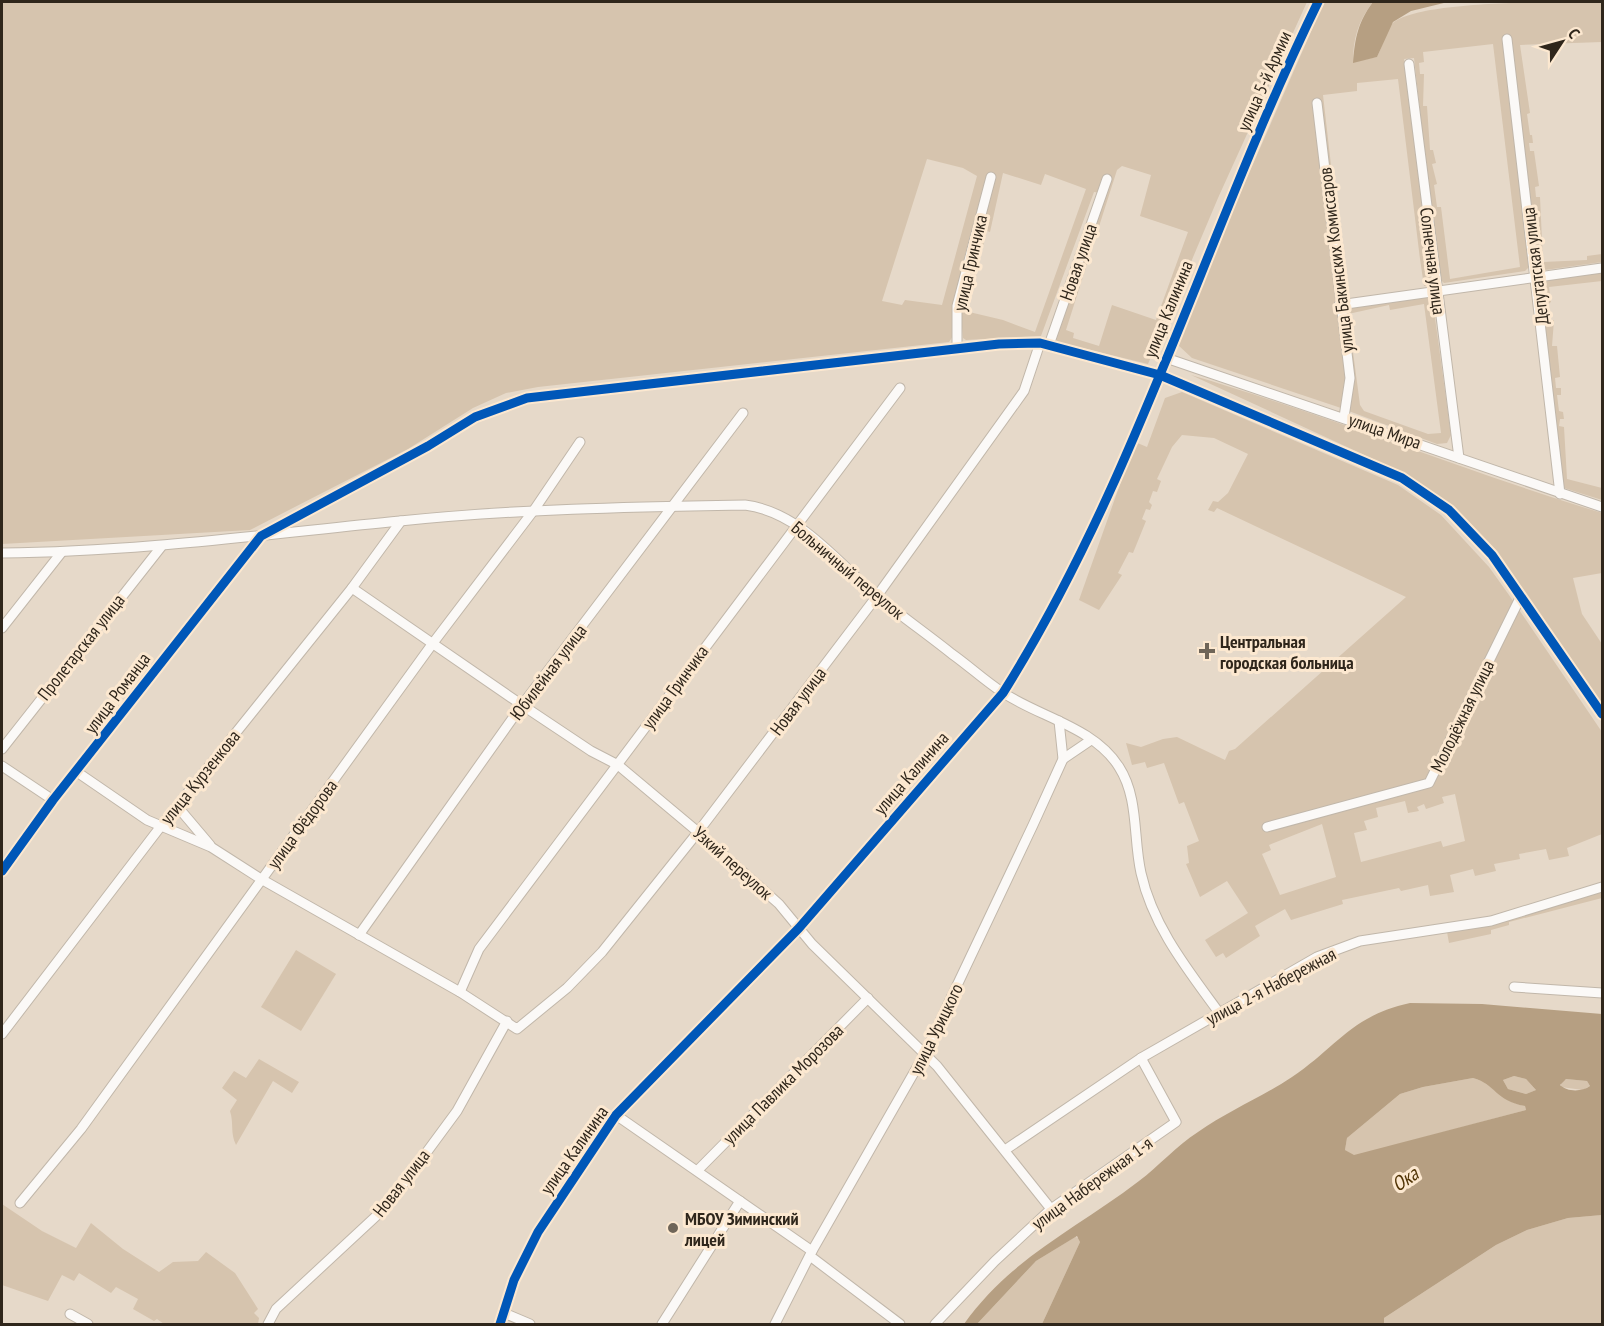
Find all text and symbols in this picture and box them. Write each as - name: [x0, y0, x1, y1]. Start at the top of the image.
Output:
- north arrow: [1532, 12, 1592, 72]
- text: С: [1564, 24, 1585, 43]
- street label: улица 5-й Армии: [1232, 28, 1296, 134]
- street label: улица Бакинских Комиссаров: [1313, 166, 1359, 354]
- street label: Солнечная улица: [1415, 206, 1451, 316]
- street label: Депутатская улица: [1516, 206, 1554, 326]
- street label: улица Гринчика: [948, 213, 992, 313]
- street label: Новая улица: [1054, 221, 1102, 303]
- street label: улица Калинина: [1138, 257, 1198, 361]
- street label: улица Мира: [1346, 408, 1424, 454]
- street label: Больничный переулок: [787, 516, 909, 624]
- street label: Пролетарская улица: [32, 589, 130, 705]
- street label: Юбилейная улица: [505, 620, 591, 724]
- place label: Центральная городская больница: [1220, 630, 1354, 674]
- street label: улица Гринчика: [637, 640, 713, 734]
- marker: Центральная городская больница: [1198, 642, 1216, 660]
- street label: улица Романца: [79, 648, 155, 738]
- street label: Молодёжная улица: [1425, 656, 1499, 776]
- street label: Новая улица: [765, 662, 831, 740]
- street label: улица Курзенкова: [155, 725, 245, 829]
- street label: улица Калинина: [869, 727, 953, 819]
- street label: улица Фёдорова: [262, 775, 342, 873]
- street label: Узкий переулок: [689, 821, 778, 905]
- street label: улица 2-я Набережная: [1202, 942, 1340, 1030]
- street label: улица Урицкого: [904, 979, 968, 1078]
- street label: улица Павлика Морозова: [718, 1019, 848, 1149]
- street label: улица Калинина: [535, 1101, 613, 1199]
- street label: улица Набережная 1-я: [1027, 1131, 1157, 1235]
- street label: Новая улица: [367, 1145, 435, 1221]
- water label: Ока: [1387, 1160, 1424, 1197]
- place label: МБОУ Зиминский лицей: [684, 1207, 799, 1251]
- marker: МБОУ Зиминский лицей: [666, 1221, 680, 1235]

